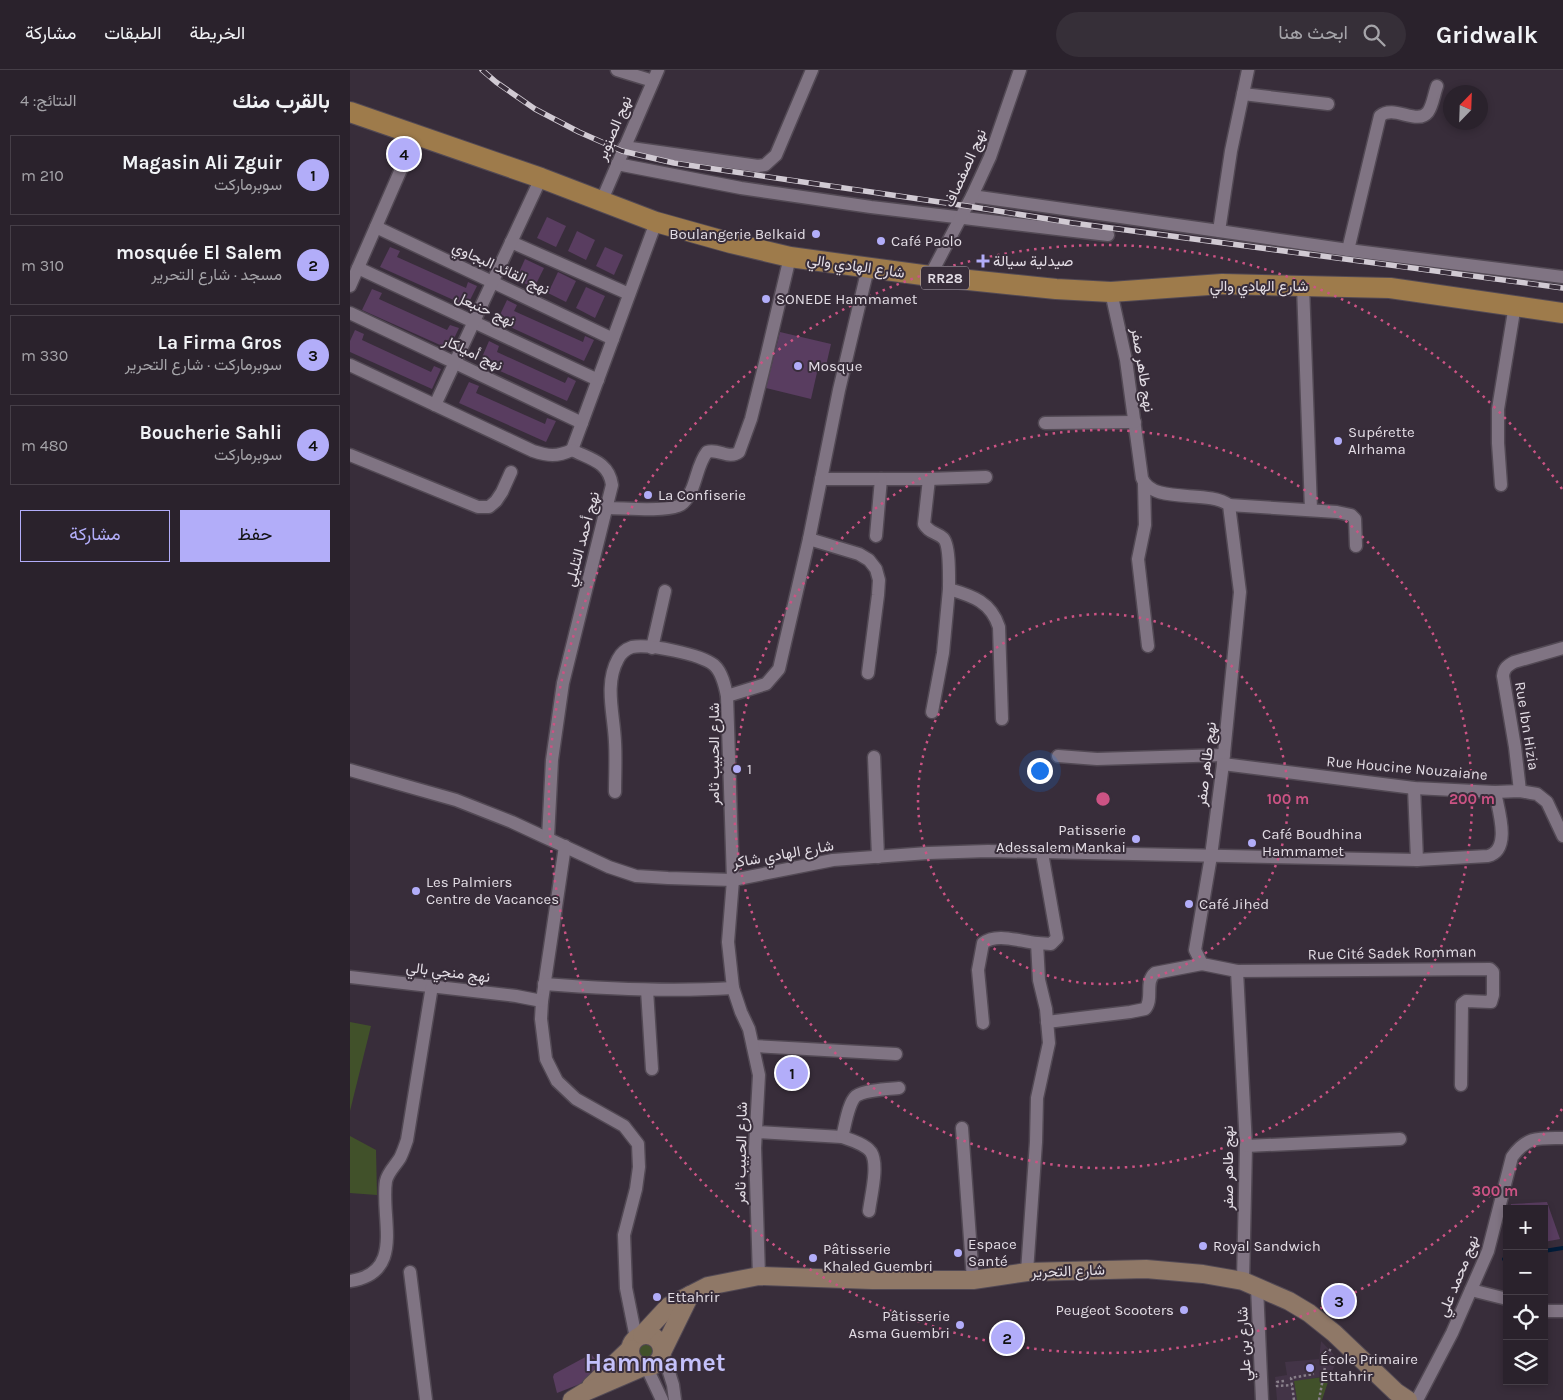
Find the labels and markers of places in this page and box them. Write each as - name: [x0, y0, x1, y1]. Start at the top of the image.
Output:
- pin: 4: [388, 135, 420, 173]
- place label: Boulangerie Belkaid: [669, 225, 806, 243]
- marker: Boulangerie Belkaid: [810, 228, 822, 240]
- place label: Café Paolo: [891, 232, 962, 250]
- marker: Café Paolo: [875, 235, 887, 247]
- place label: صيدلية سيالة: [993, 252, 1073, 270]
- marker: صيدلية سيالة: [977, 255, 989, 267]
- place label: SONEDE Hammamet: [776, 290, 918, 308]
- marker: SONEDE Hammamet: [760, 293, 772, 305]
- place label: Mosque: [808, 357, 862, 375]
- marker: Mosque: [792, 360, 804, 372]
- place label: Supérette Alrhama: [1348, 423, 1415, 458]
- marker: Supérette Alrhama: [1332, 435, 1344, 447]
- place label: La Confiserie: [658, 486, 746, 504]
- marker: La Confiserie: [642, 489, 654, 501]
- place label: 1: [747, 760, 752, 778]
- marker: 1: [731, 763, 743, 775]
- centre of rings: [1094, 790, 1112, 808]
- place label: Patisserie Adessalem Mankai: [996, 821, 1126, 856]
- place label: Café Boudhina Hammamet: [1262, 825, 1362, 860]
- marker: Patisserie Adessalem Mankai: [1130, 833, 1142, 845]
- marker: Café Boudhina Hammamet: [1246, 837, 1258, 849]
- place label: Les Palmiers Centre de Vacances: [426, 873, 559, 908]
- marker: Les Palmiers Centre de Vacances: [410, 885, 422, 897]
- place label: Café Jihed: [1199, 895, 1269, 913]
- marker: Café Jihed: [1183, 898, 1195, 910]
- pin: 1: [776, 1054, 808, 1092]
- place label: Espace Santé: [968, 1235, 1017, 1270]
- place label: Royal Sandwich: [1213, 1237, 1321, 1255]
- place label: Pâtisserie Khaled Guembri: [823, 1240, 933, 1275]
- marker: Royal Sandwich: [1197, 1240, 1209, 1252]
- marker: Espace Santé: [952, 1247, 964, 1259]
- marker: Pâtisserie Khaled Guembri: [807, 1252, 819, 1264]
- pin: 3: [1323, 1282, 1355, 1320]
- place label: Ettahrir: [667, 1288, 720, 1306]
- marker: Ettahrir: [651, 1291, 663, 1303]
- place label: Peugeot Scooters: [1055, 1301, 1174, 1319]
- marker: Peugeot Scooters: [1178, 1304, 1190, 1316]
- place label: Pâtisserie Asma Guembri: [848, 1307, 950, 1342]
- marker: Pâtisserie Asma Guembri: [954, 1319, 966, 1331]
- pin: 2: [991, 1319, 1023, 1357]
- place label: École Primaire Ettahrir: [1320, 1350, 1418, 1385]
- marker: École Primaire Ettahrir: [1304, 1362, 1316, 1374]

